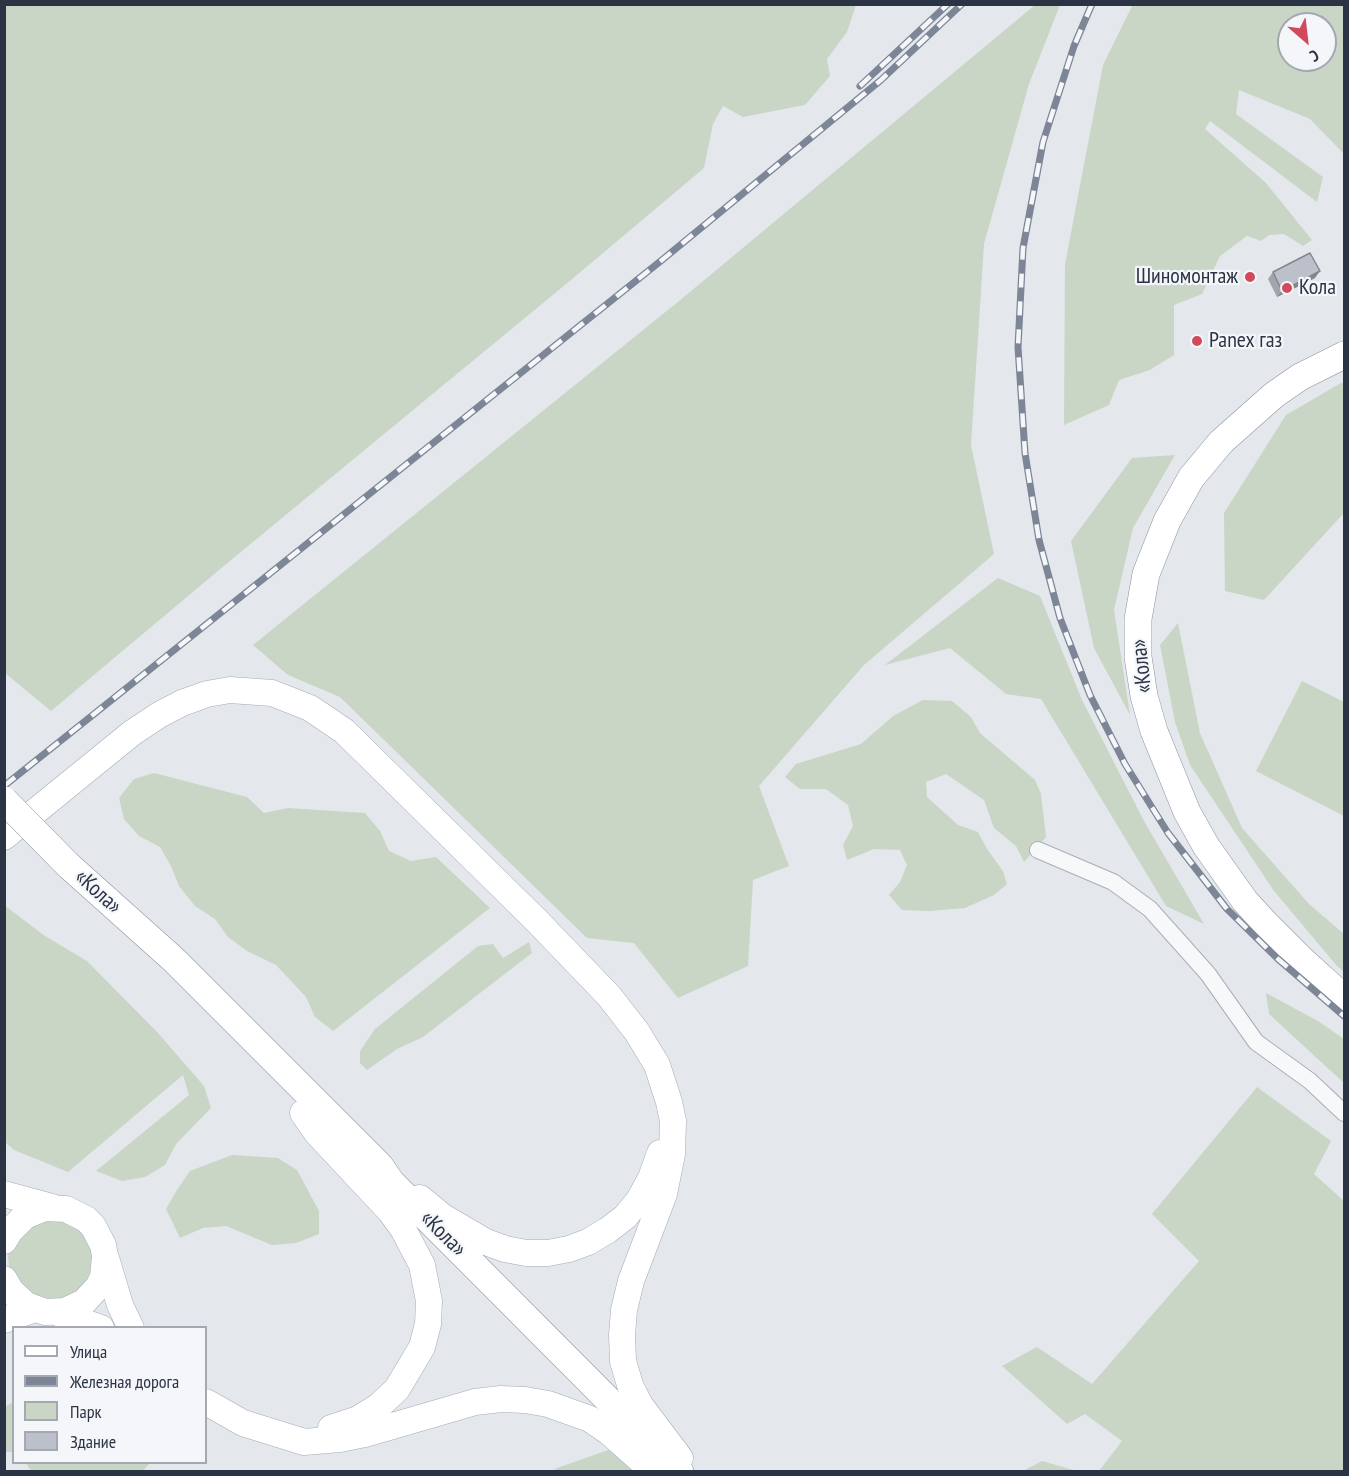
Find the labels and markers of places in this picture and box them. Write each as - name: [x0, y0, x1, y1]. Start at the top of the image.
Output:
- place label: Шиномонтаж: [1136, 264, 1238, 290]
- marker: Шиномонтаж: [1243, 270, 1257, 284]
- place label: Кола: [1299, 275, 1336, 301]
- marker: Кола: [1280, 281, 1294, 295]
- place label: Panex газ: [1209, 328, 1282, 354]
- marker: Panex газ: [1190, 334, 1204, 348]

